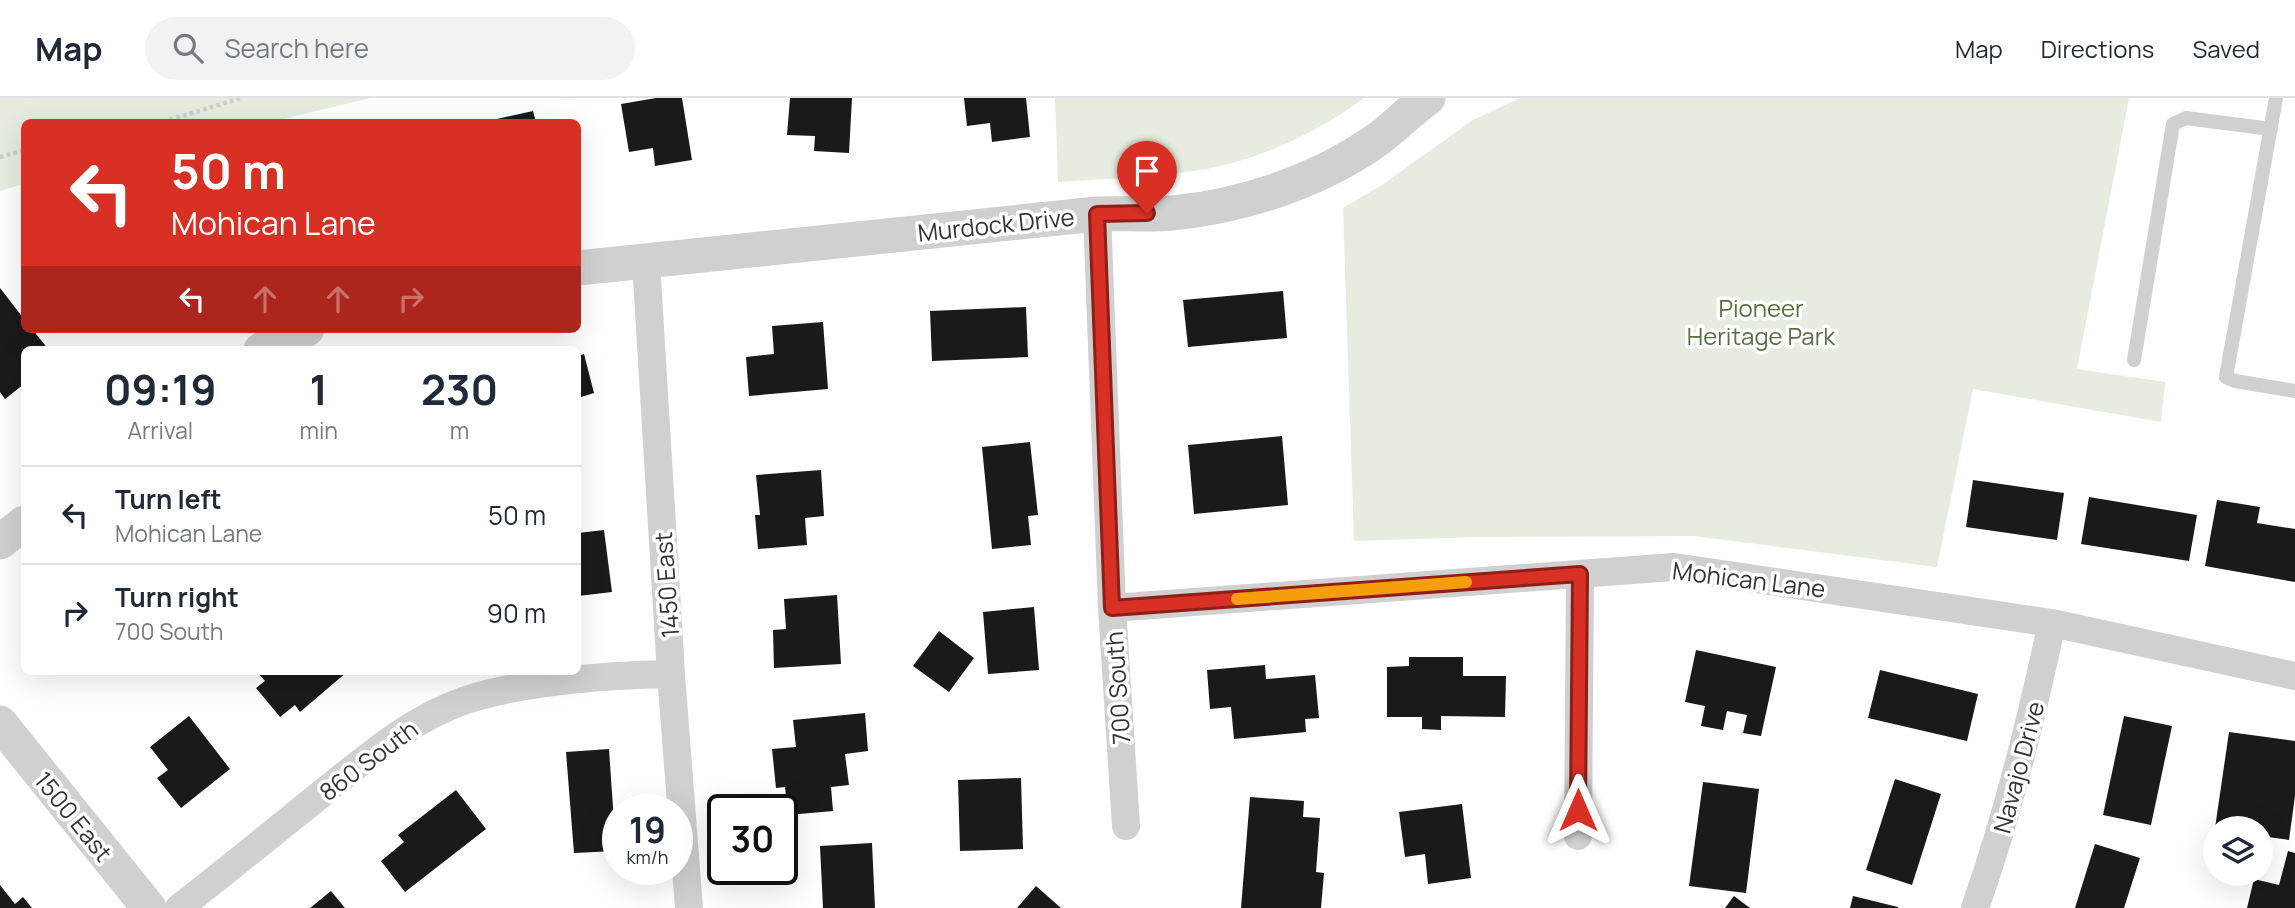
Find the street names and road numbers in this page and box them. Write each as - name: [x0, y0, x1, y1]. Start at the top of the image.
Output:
- street label: Murdock Drive: [916, 199, 1076, 249]
- street label: 1450 East: [646, 531, 686, 639]
- street label: Mohican Lane: [1671, 553, 1827, 605]
- street label: 700 South: [1097, 630, 1137, 746]
- street label: Navajo Drive: [1985, 697, 2051, 837]
- street label: 860 South: [312, 712, 424, 808]
- street label: 1500 East: [28, 764, 120, 868]

